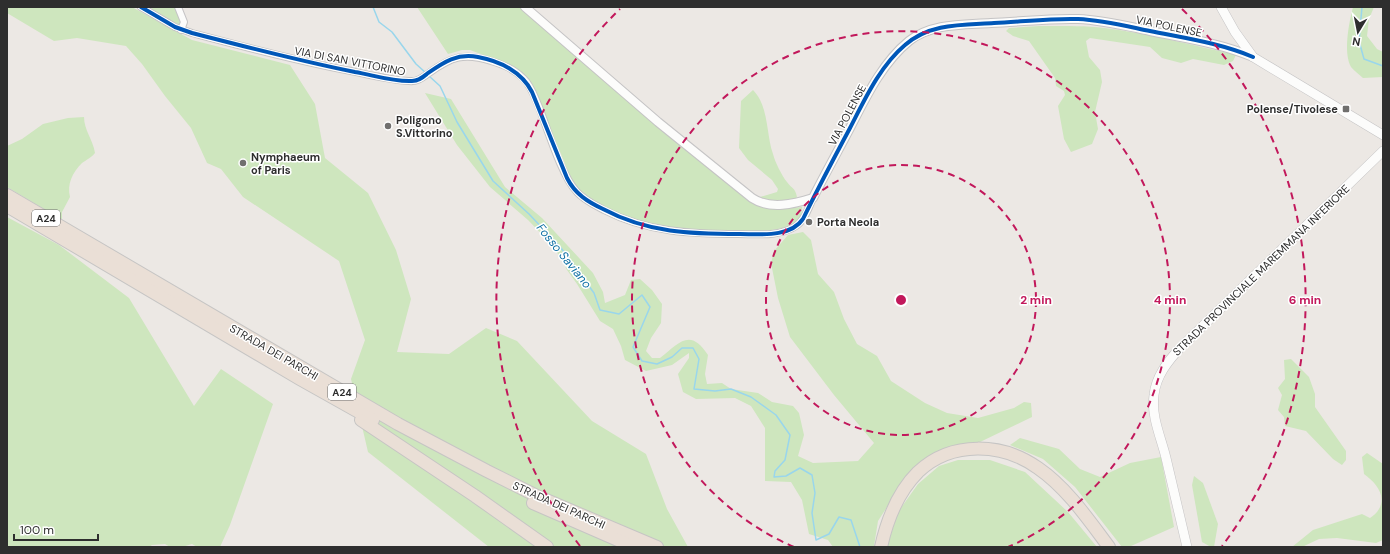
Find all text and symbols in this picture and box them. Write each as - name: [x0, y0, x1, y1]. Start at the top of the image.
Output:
- street label: VIA POLENSE: [1135, 12, 1203, 40]
- north arrow: [1338, 12, 1378, 52]
- text: N: [1351, 34, 1361, 49]
- street label: VIA DI SAN VITTORINO: [293, 43, 407, 79]
- street label: VIA POLENSE: [825, 82, 869, 148]
- place label: Polense/Tivolese: [1247, 102, 1338, 116]
- marker: Polense/Tivolese: [1341, 104, 1351, 114]
- place label: Poligono S.Vittorino: [396, 113, 453, 140]
- marker: Poligono S.Vittorino: [383, 121, 393, 131]
- place label: Nymphaeum of Paris: [251, 150, 320, 177]
- marker: Nymphaeum of Paris: [238, 158, 248, 168]
- street label: STRADA PROVINCIALE MAREMMANA INFERIORE: [1170, 181, 1352, 359]
- road number: A24: [32, 210, 60, 226]
- place label: Porta Neola: [817, 215, 879, 229]
- marker: Porta Neola: [804, 217, 814, 227]
- water label: Fosso Saviano: [533, 220, 595, 292]
- text: 2 min: [1020, 292, 1052, 308]
- text: 4 min: [1154, 292, 1186, 308]
- text: 6 min: [1289, 292, 1321, 308]
- centre of rings: [894, 293, 908, 307]
- street label: STRADA DEI PARCHI: [227, 321, 321, 383]
- road number: A24: [328, 384, 356, 400]
- street label: STRADA DEI PARCHI: [511, 478, 607, 532]
- scale bar: [14, 516, 98, 542]
- text: 100 m: [20, 522, 54, 538]

